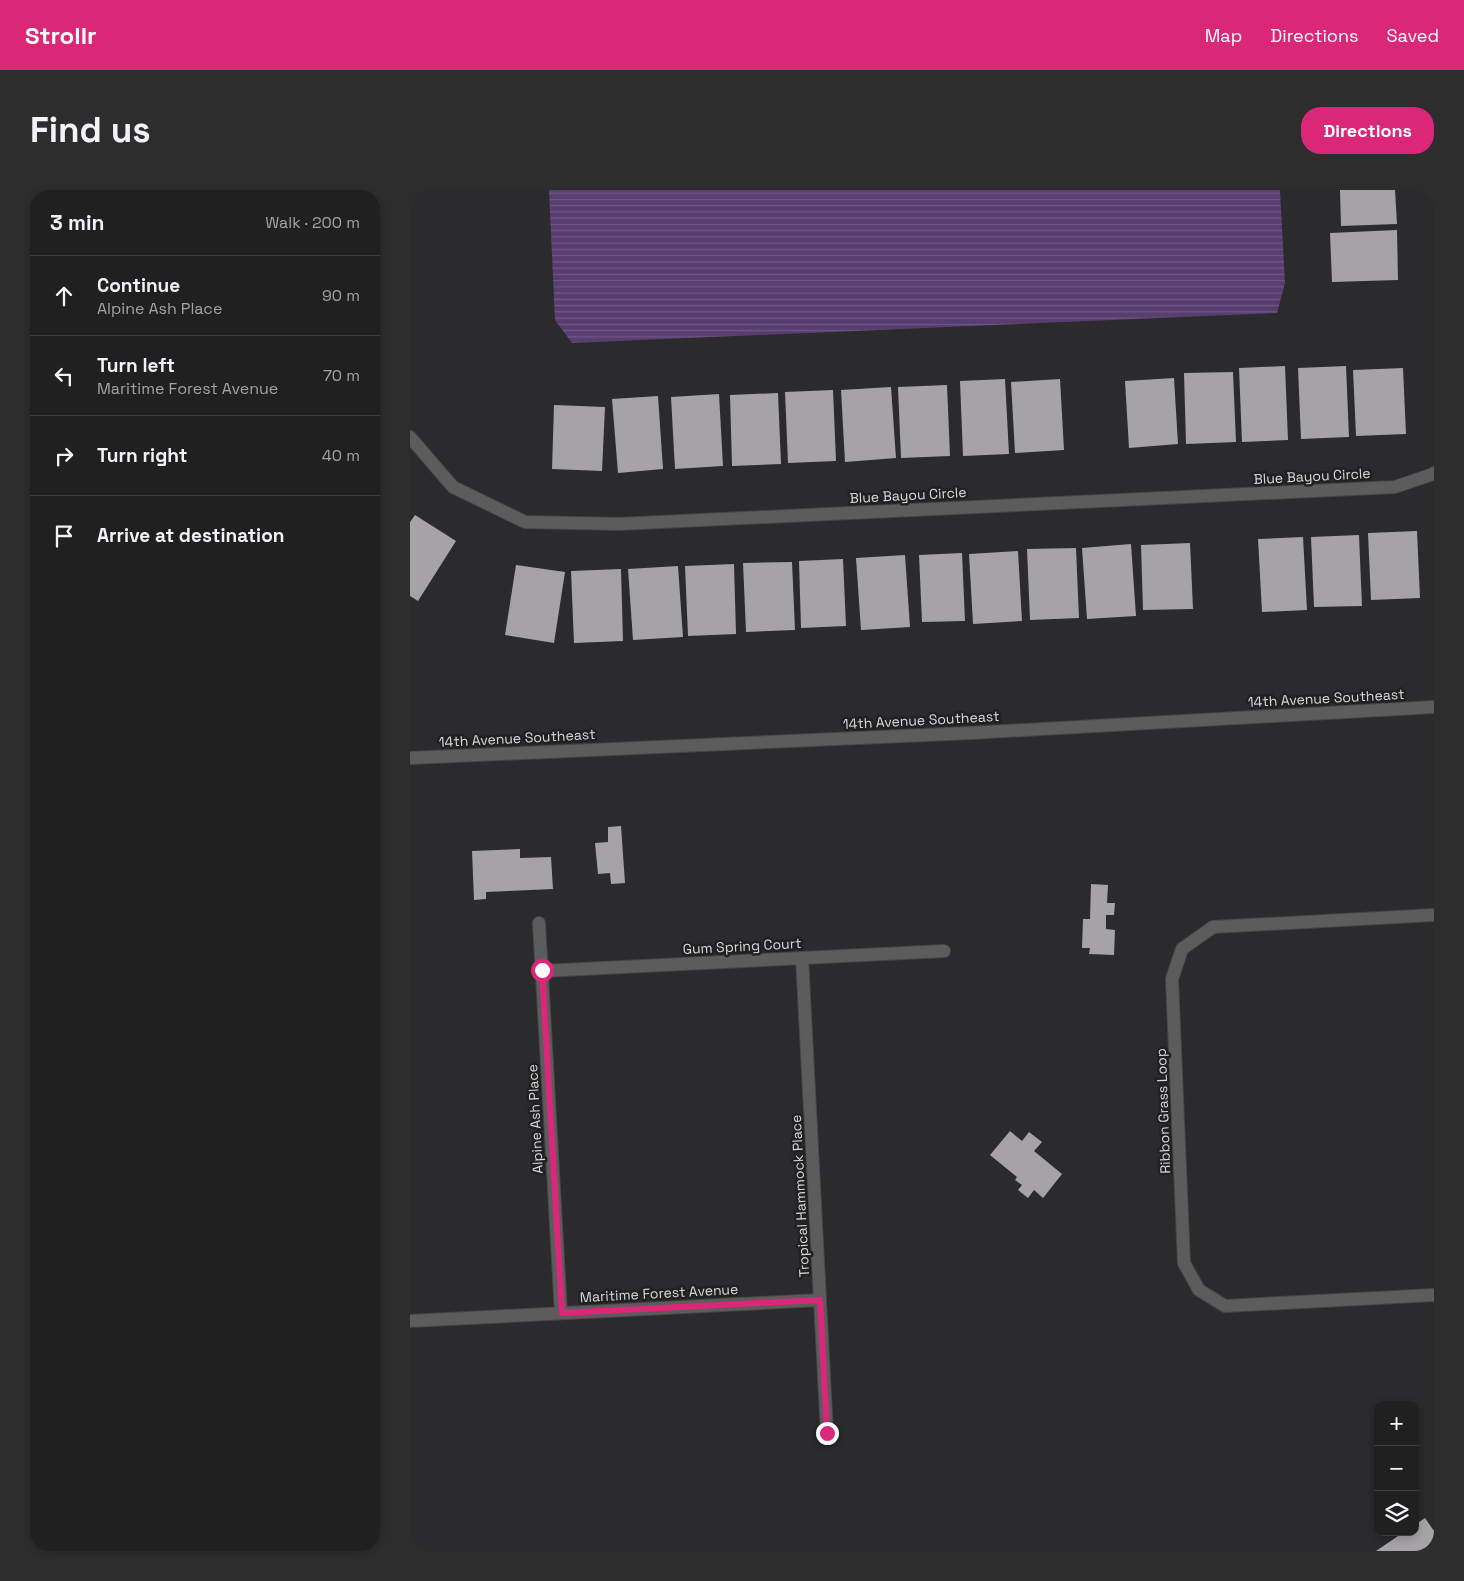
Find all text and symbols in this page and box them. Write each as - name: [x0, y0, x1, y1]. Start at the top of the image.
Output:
- text: Strollr: [25, 20, 97, 51]
- text: Map: [1205, 24, 1242, 47]
- text: Directions: [1270, 24, 1359, 47]
- text: Saved: [1387, 24, 1439, 47]
- button: Directions: [1301, 107, 1434, 154]
- text: Find us: [30, 108, 151, 152]
- text: 3 min: [50, 209, 105, 236]
- text: Walk · 200 m: [265, 212, 360, 233]
- text: Continue: [97, 273, 180, 298]
- icon: ahead: [50, 282, 78, 310]
- text: 90 m: [322, 285, 360, 306]
- text: Alpine Ash Place: [97, 298, 222, 319]
- text: Turn left: [97, 353, 175, 378]
- icon: left: [50, 362, 78, 390]
- text: 70 m: [323, 365, 360, 386]
- text: Maritime Forest Avenue: [97, 378, 278, 399]
- icon: right: [50, 442, 78, 470]
- text: Turn right: [97, 443, 187, 468]
- text: 40 m: [322, 445, 360, 466]
- street label: Blue Bayou Circle: [1253, 464, 1371, 488]
- street label: Blue Bayou Circle: [849, 483, 967, 507]
- icon: arrive: [50, 522, 78, 550]
- text: Arrive at destination: [97, 523, 285, 548]
- street label: 14th Avenue Southeast: [1247, 685, 1405, 711]
- street label: 14th Avenue Southeast: [842, 707, 1000, 733]
- street label: 14th Avenue Southeast: [438, 725, 596, 751]
- street label: Gum Spring Court: [682, 934, 802, 958]
- route start: [531, 959, 554, 982]
- street label: Ribbon Grass Loop: [1152, 1048, 1174, 1174]
- street label: Alpine Ash Place: [523, 1064, 547, 1174]
- street label: Tropical Hammock Place: [787, 1114, 813, 1278]
- street label: Maritime Forest Avenue: [579, 1280, 739, 1306]
- map controls: [1374, 1401, 1419, 1536]
- button: +: [1374, 1401, 1419, 1446]
- route end: [816, 1422, 839, 1445]
- button: −: [1374, 1446, 1419, 1491]
- button: layers: [1374, 1491, 1419, 1536]

